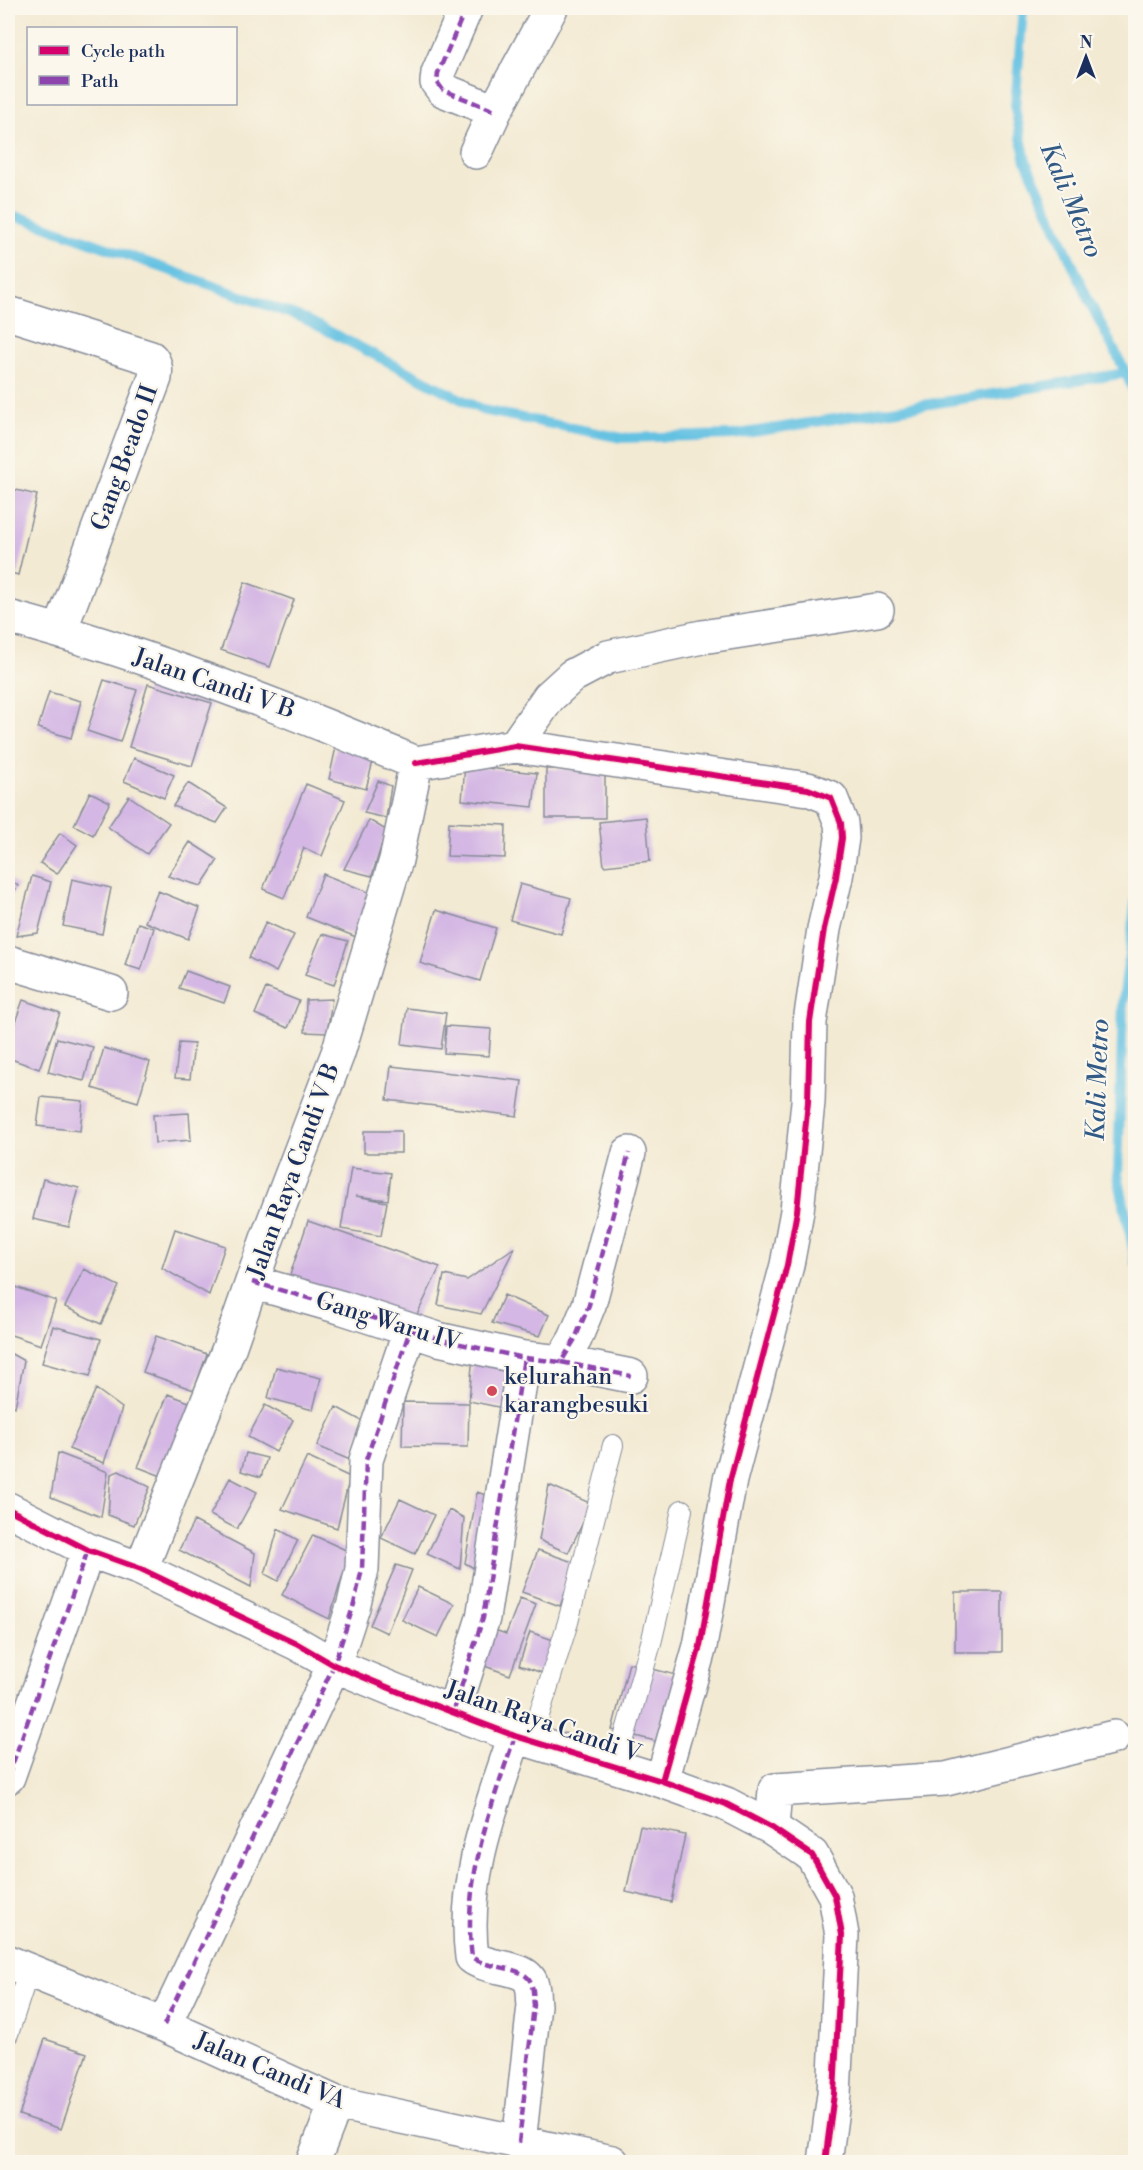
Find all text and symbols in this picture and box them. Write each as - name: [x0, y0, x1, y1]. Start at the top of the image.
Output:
- legend: [27, 27, 237, 105]
- north arrow: [1056, 27, 1116, 87]
- text: N: [1080, 33, 1093, 53]
- text: Cycle path: [81, 40, 165, 63]
- text: Path: [81, 70, 119, 93]
- water label: Kali Metro: [1032, 137, 1110, 263]
- street label: Gang Beado II: [85, 381, 165, 535]
- street label: Jalan Candi V B: [128, 642, 299, 726]
- water label: Kali Metro: [1080, 1018, 1116, 1142]
- street label: Jalan Raya Candi V B: [241, 1059, 347, 1284]
- street label: Gang Waru IV: [312, 1286, 465, 1358]
- place label: kelurahan karangbesuki: [504, 1362, 649, 1420]
- marker: kelurahan karangbesuki: [485, 1384, 499, 1398]
- street label: Jalan Raya Candi V: [440, 1674, 646, 1770]
- street label: Jalan Candi VA: [189, 2025, 351, 2116]

